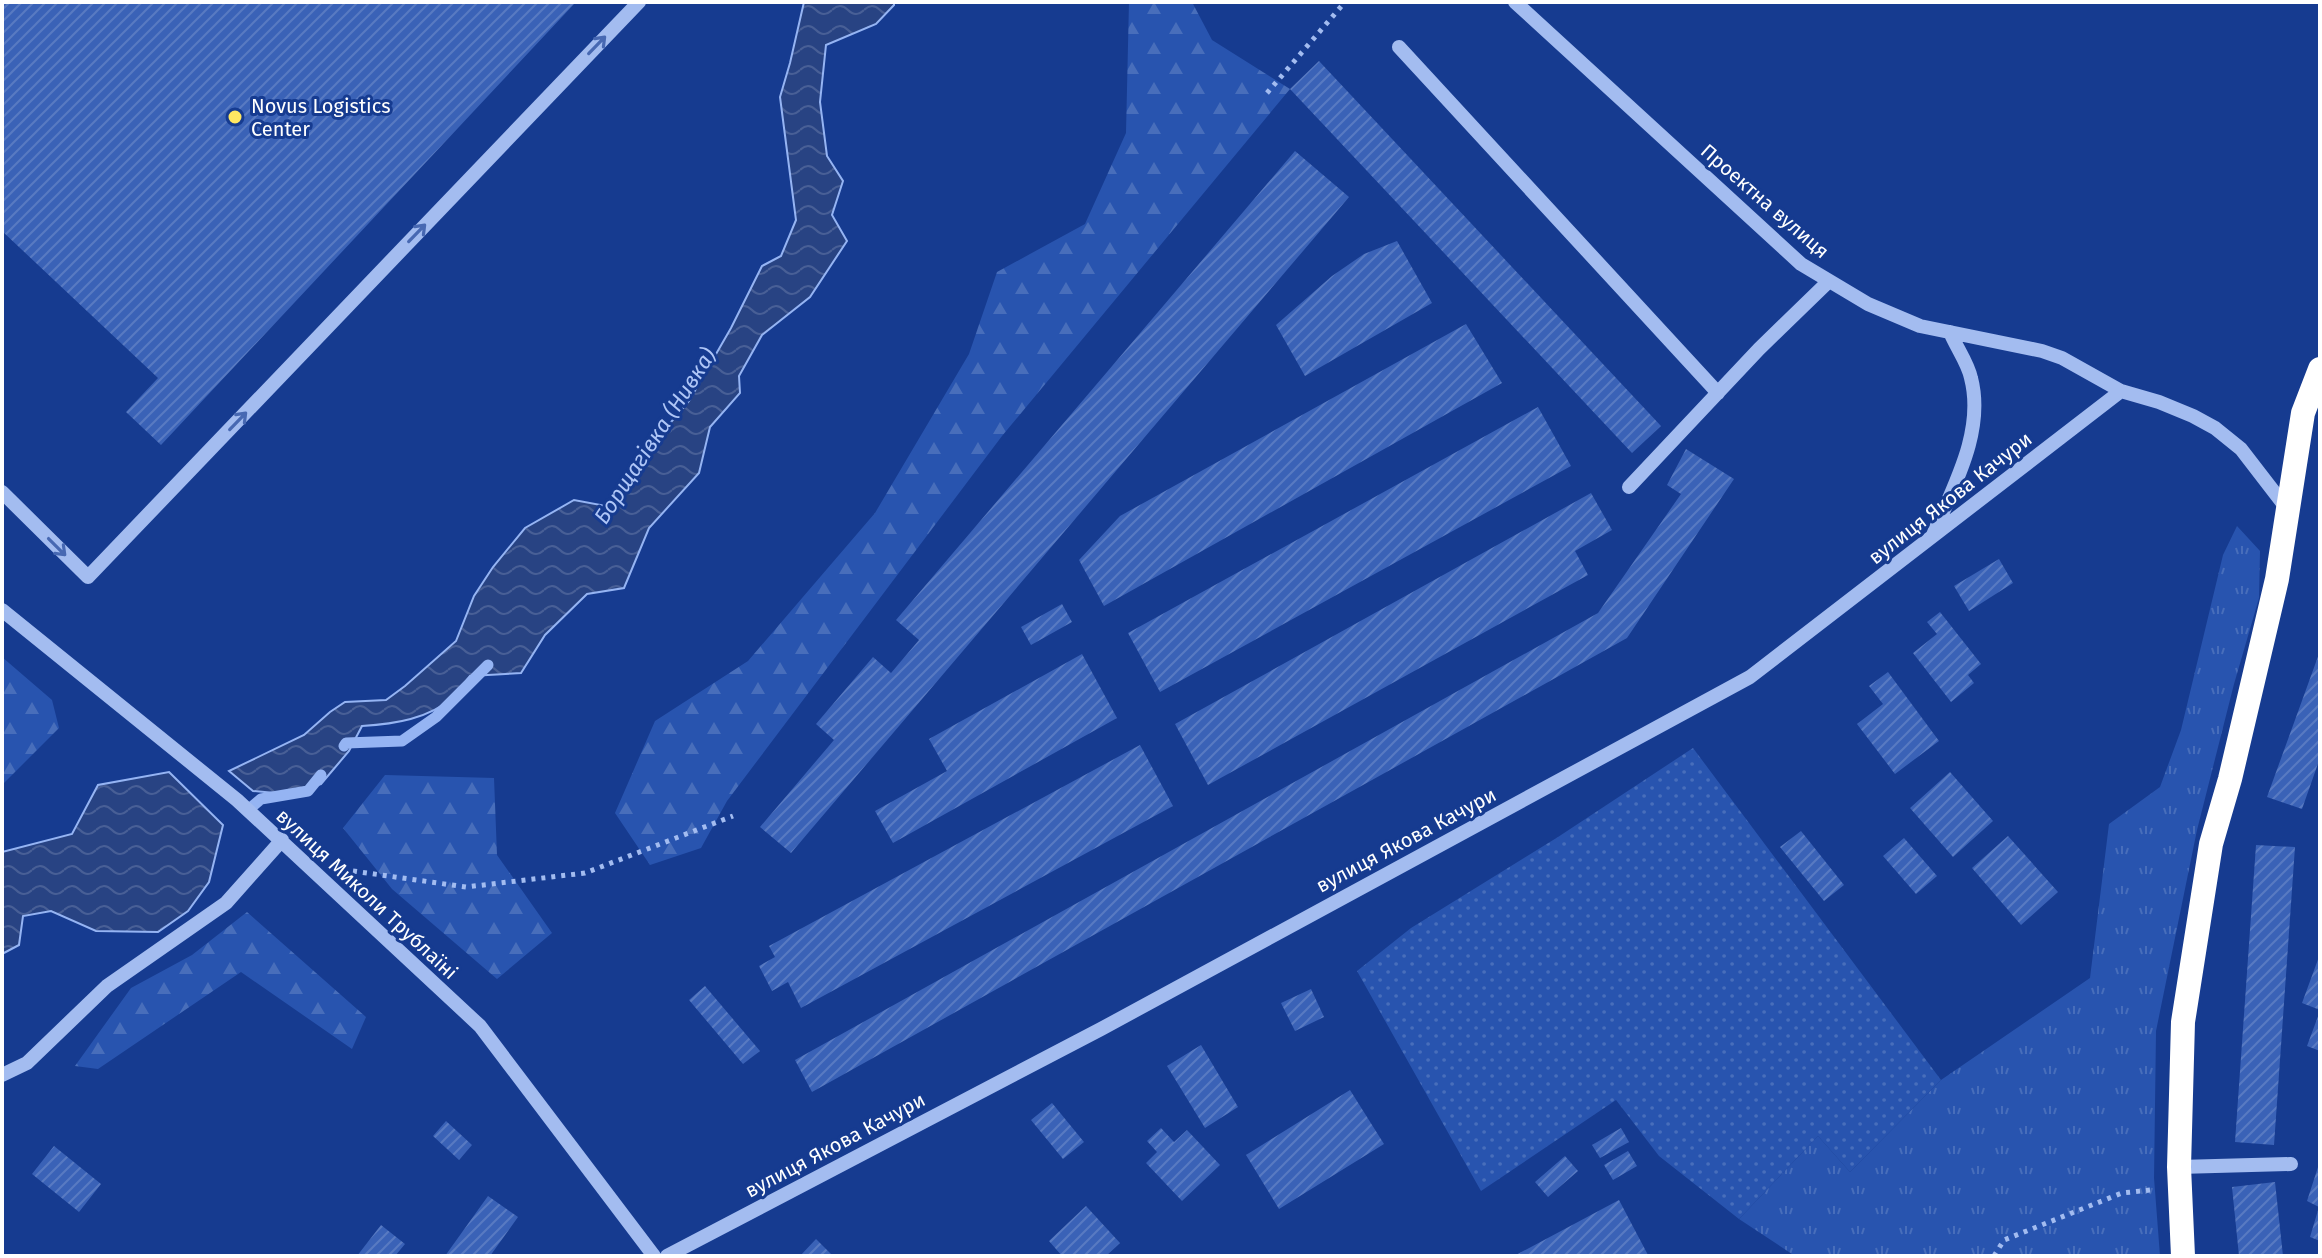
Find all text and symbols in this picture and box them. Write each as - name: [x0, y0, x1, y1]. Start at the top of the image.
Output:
- one-way arrow: [588, 36, 606, 56]
- place label: Novus Logistics Center: [251, 94, 391, 141]
- marker: Novus Logistics Center: [226, 108, 244, 126]
- street label: Проектна вулиця: [1696, 139, 1834, 263]
- one-way arrow: [408, 223, 427, 243]
- water label: Борщагівка (Нивка): [588, 343, 722, 529]
- one-way arrow: [228, 411, 247, 431]
- street label: вулиця Якова Качури: [1864, 427, 2036, 569]
- one-way arrow: [47, 537, 66, 556]
- street label: вулиця Якова Качури: [1312, 782, 1500, 898]
- street label: вулиця Миколи Трублаїні: [271, 804, 463, 984]
- street label: вулиця Якова Качури: [741, 1087, 929, 1203]

